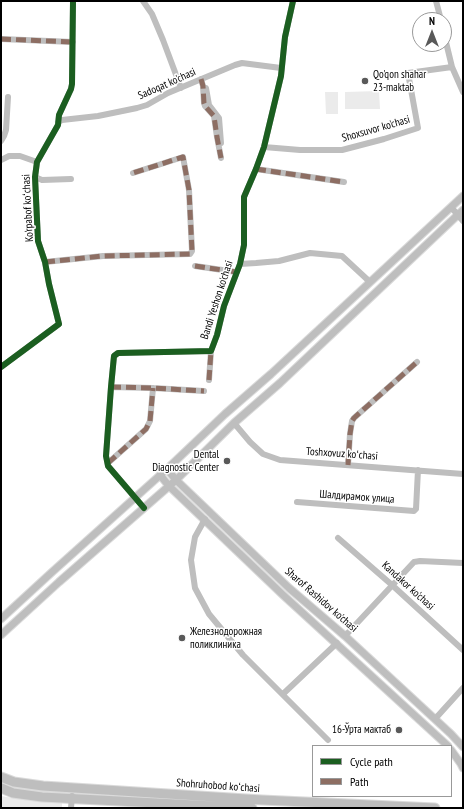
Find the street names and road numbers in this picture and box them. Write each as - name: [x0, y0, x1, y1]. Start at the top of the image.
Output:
- street label: Sadoqat ko'chasi: [136, 65, 198, 103]
- street label: Shoxsuvor ko'chasi: [340, 113, 412, 145]
- street label: Ko'rpabof koʻchasi: [20, 174, 36, 242]
- street label: Bandi Yeshon ko'chasi: [198, 259, 236, 341]
- street label: Toshxovuz koʻchasi: [306, 445, 378, 463]
- street label: Шалдирамок улица: [319, 488, 395, 506]
- street label: Kandakor ko'chasi: [379, 559, 437, 613]
- street label: Sharof Rashidov ko'chasi: [282, 565, 360, 635]
- street label: Shohruhobod koʻchasi: [176, 776, 260, 796]

